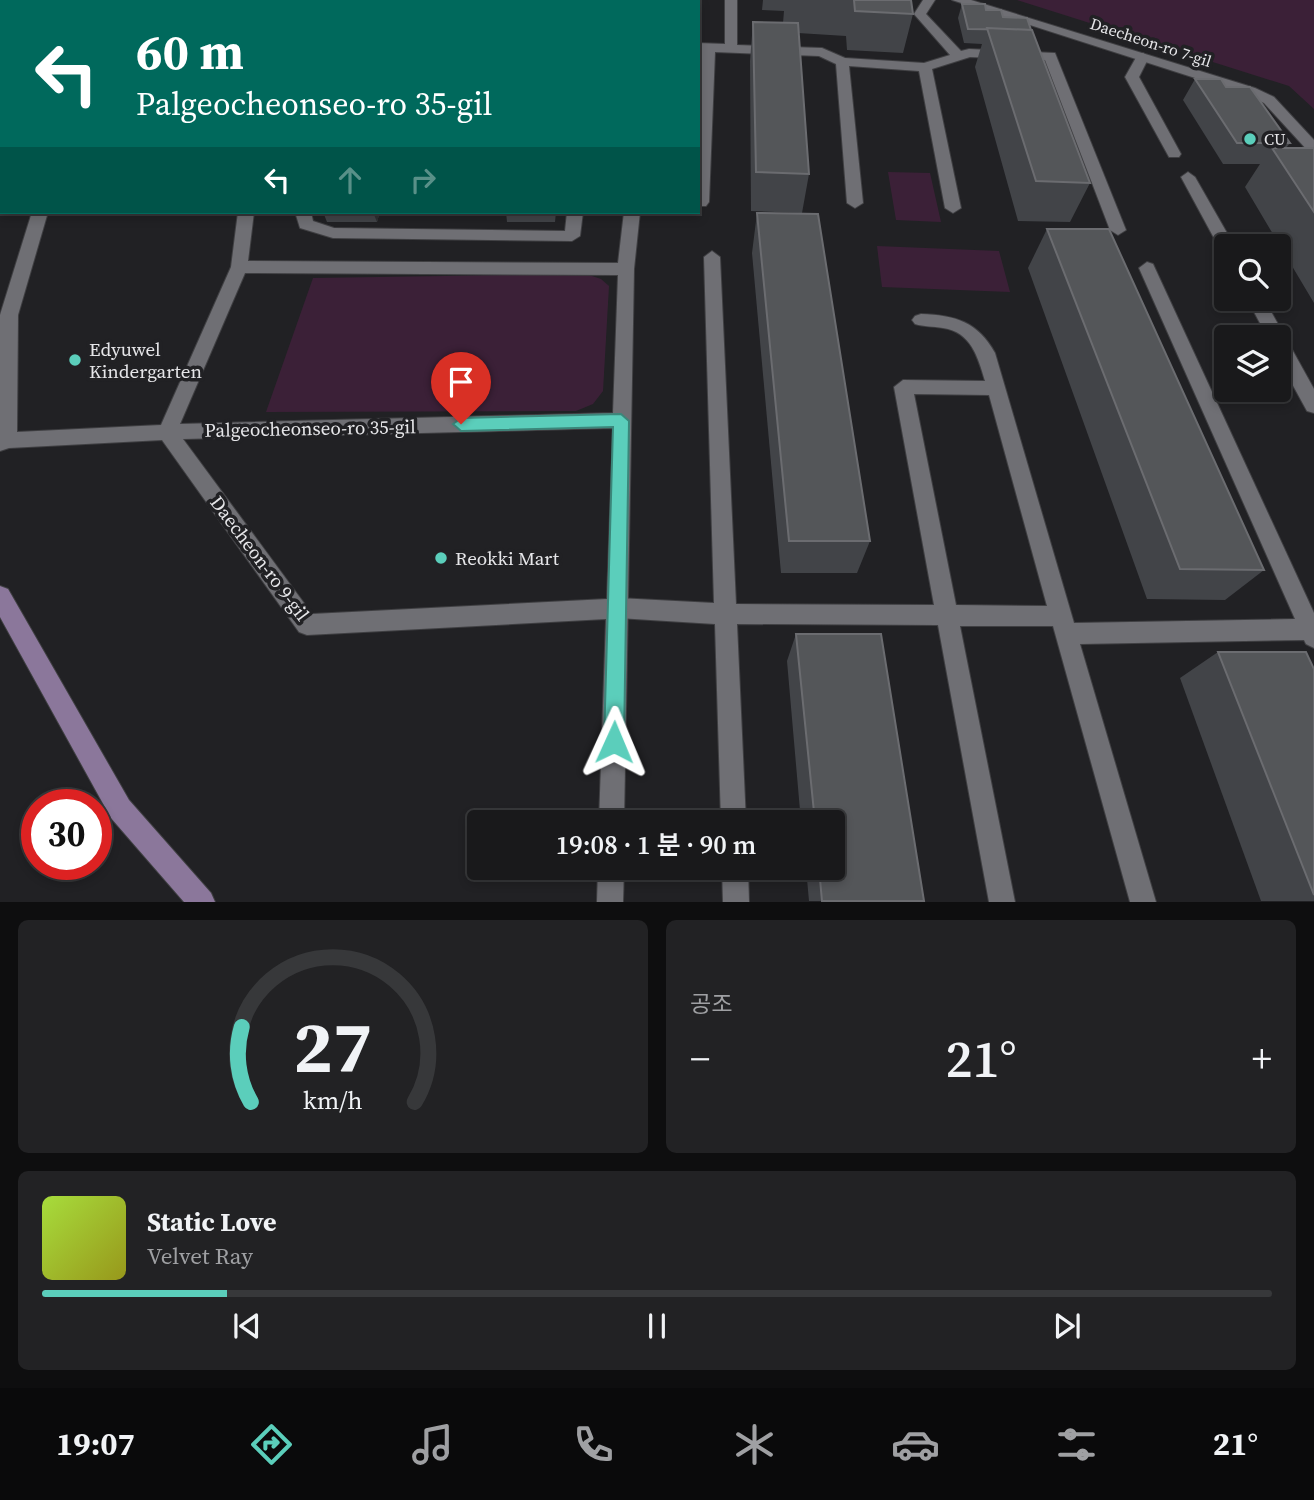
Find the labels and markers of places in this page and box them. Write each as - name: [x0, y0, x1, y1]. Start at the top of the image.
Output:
- place label: CU: [1264, 128, 1286, 150]
- marker: CU: [1242, 131, 1258, 147]
- place label: Edyuwel Kindergarten: [89, 336, 202, 384]
- marker: Edyuwel Kindergarten: [67, 352, 83, 368]
- pin: [431, 352, 491, 424]
- place label: Reokki Mart: [455, 545, 560, 571]
- marker: Reokki Mart: [433, 550, 449, 566]

